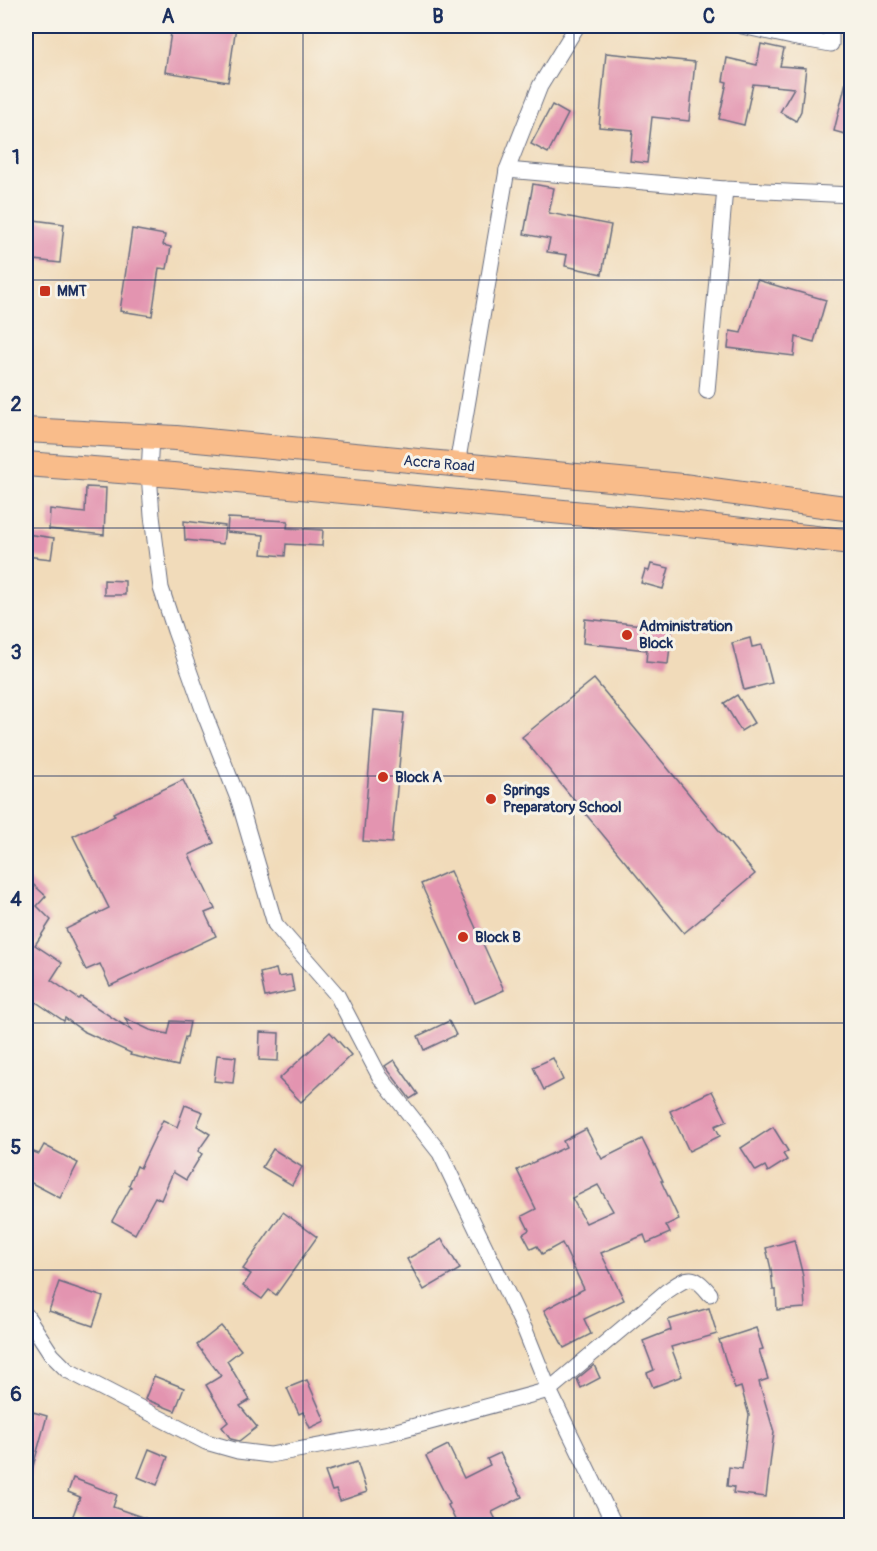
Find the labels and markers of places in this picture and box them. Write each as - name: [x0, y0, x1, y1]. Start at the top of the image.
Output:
- place label: MMT: [57, 282, 88, 301]
- marker: MMT: [38, 284, 52, 298]
- place label: Administration Block: [639, 617, 733, 653]
- marker: Administration Block: [620, 628, 634, 642]
- place label: Block A: [395, 768, 442, 787]
- marker: Block A: [376, 770, 390, 784]
- place label: Springs Preparatory School: [503, 781, 622, 817]
- marker: Springs Preparatory School: [484, 792, 498, 806]
- place label: Block B: [475, 928, 521, 947]
- marker: Block B: [456, 930, 470, 944]

